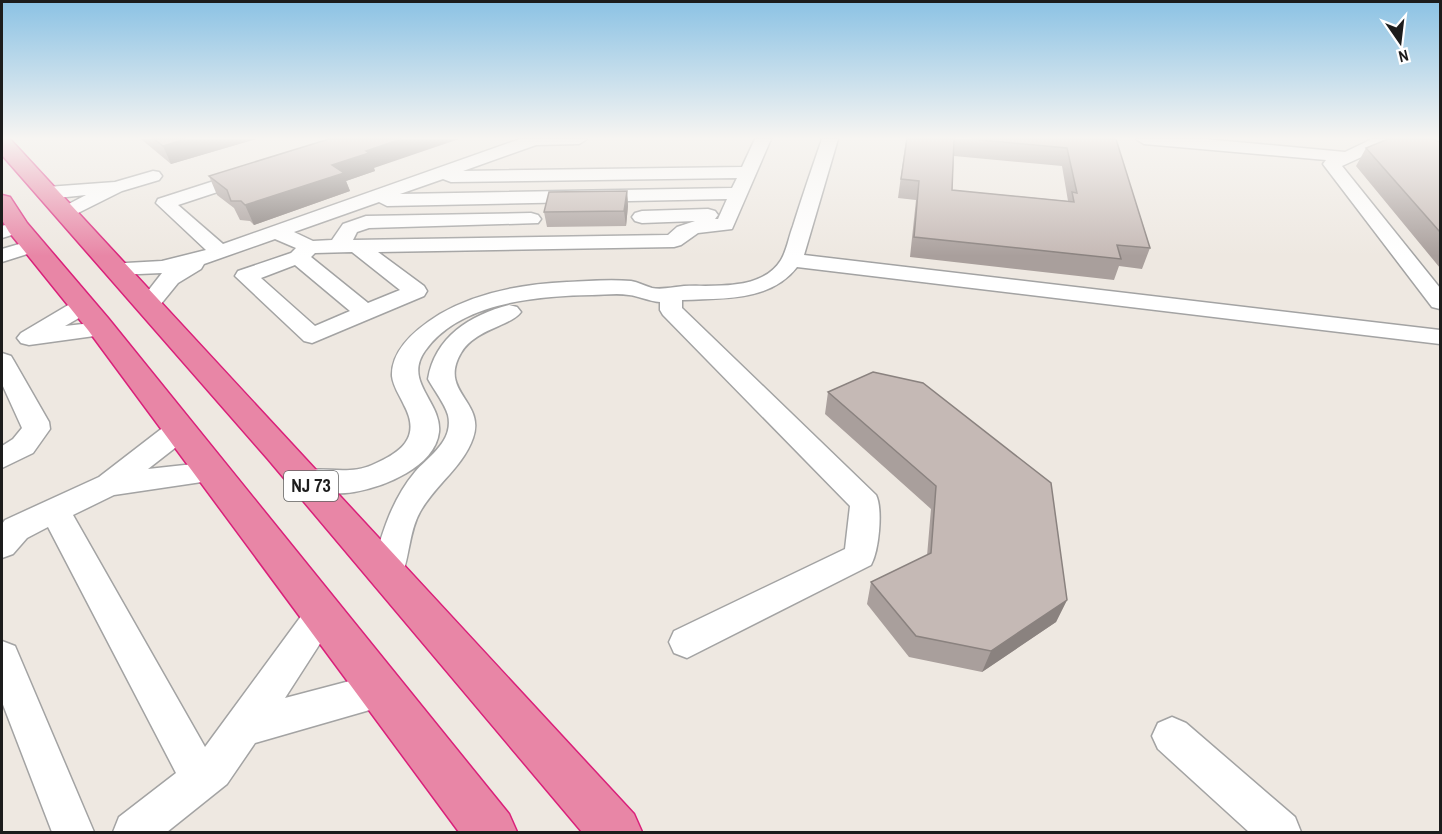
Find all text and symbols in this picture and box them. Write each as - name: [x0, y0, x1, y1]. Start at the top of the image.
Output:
- north arrow: [1370, 12, 1430, 72]
- text: N: [1396, 45, 1411, 68]
- road number: NJ 73: [284, 471, 338, 501]

